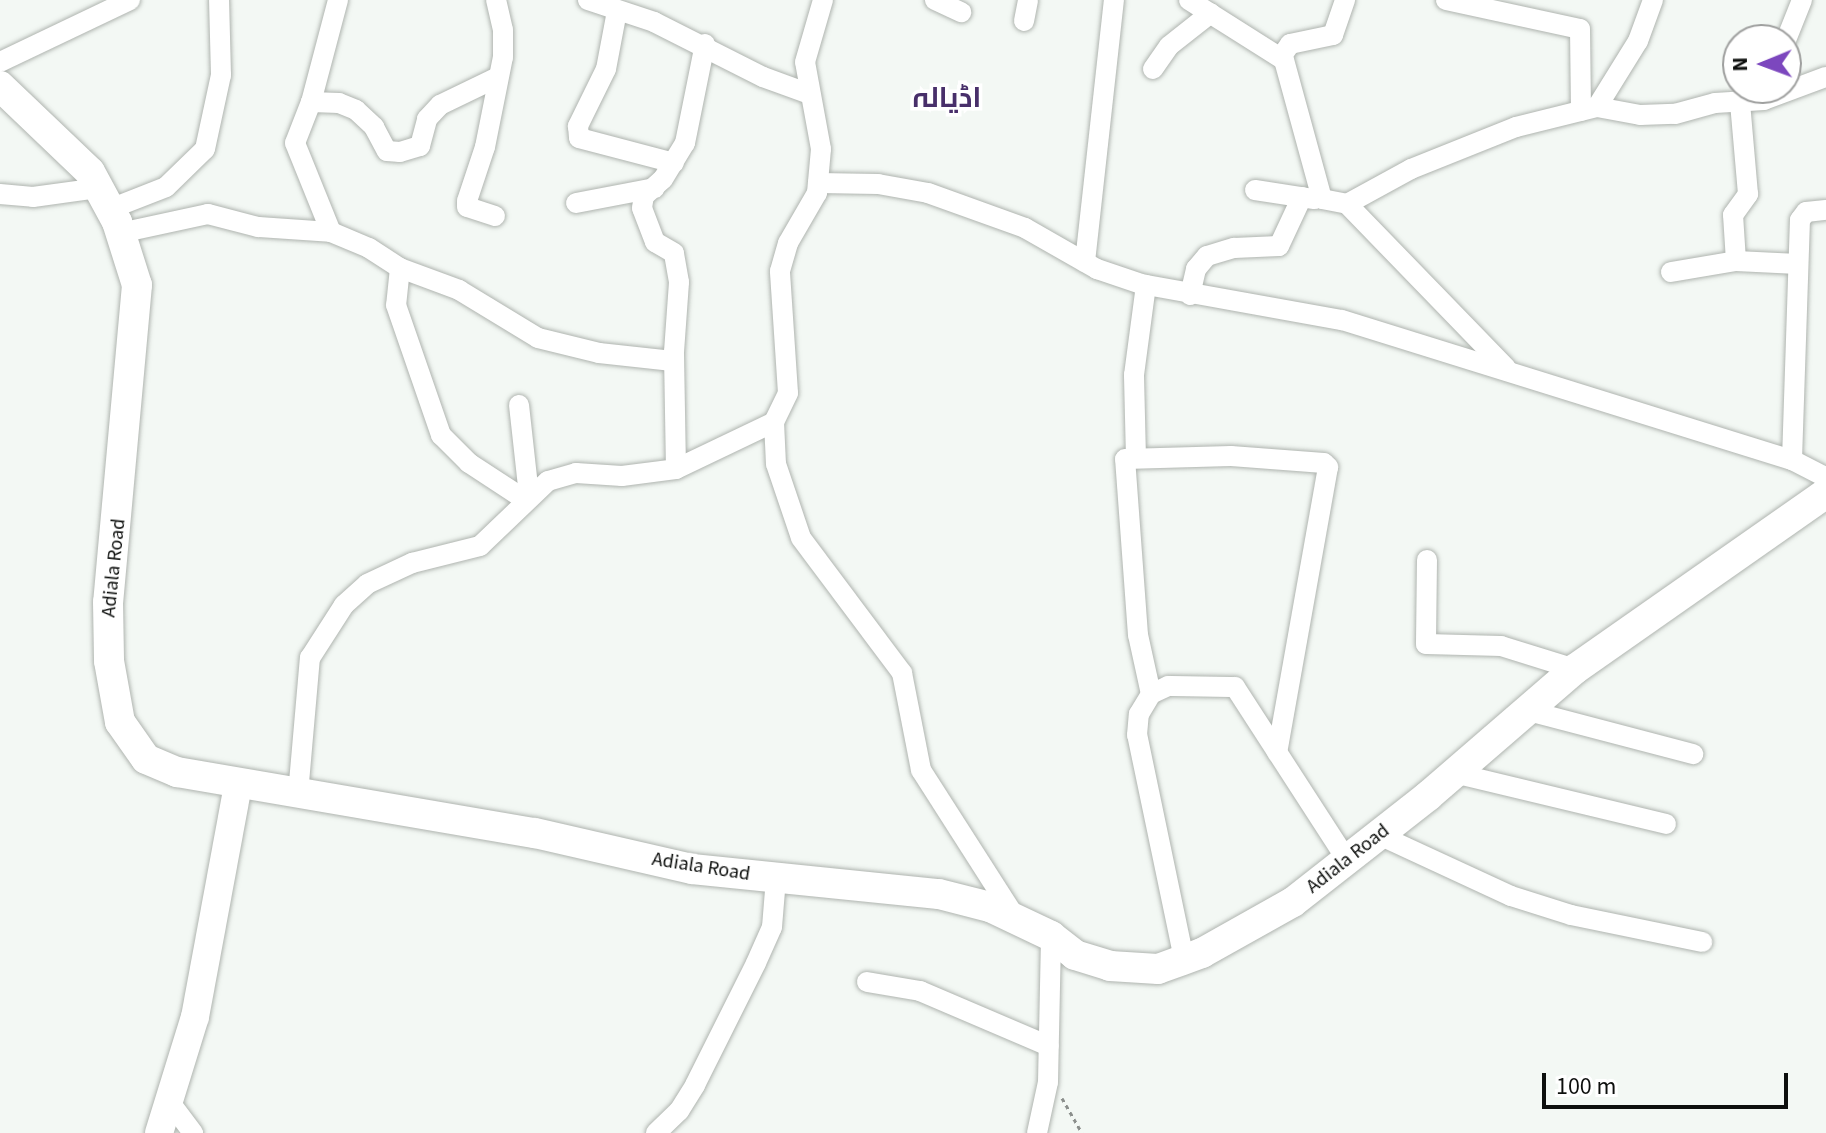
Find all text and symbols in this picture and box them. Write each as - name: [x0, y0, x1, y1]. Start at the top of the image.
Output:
- north arrow: [1722, 24, 1802, 104]
- text: N: [1724, 57, 1756, 72]
- district label: اڈیالہ: [913, 81, 981, 115]
- street label: Adiala Road: [97, 517, 131, 619]
- street label: Adiala Road: [1302, 819, 1394, 899]
- street label: Adiala Road: [650, 847, 752, 887]
- scale bar: [1546, 1057, 1792, 1107]
- text: 100 m: [1556, 1069, 1616, 1104]

